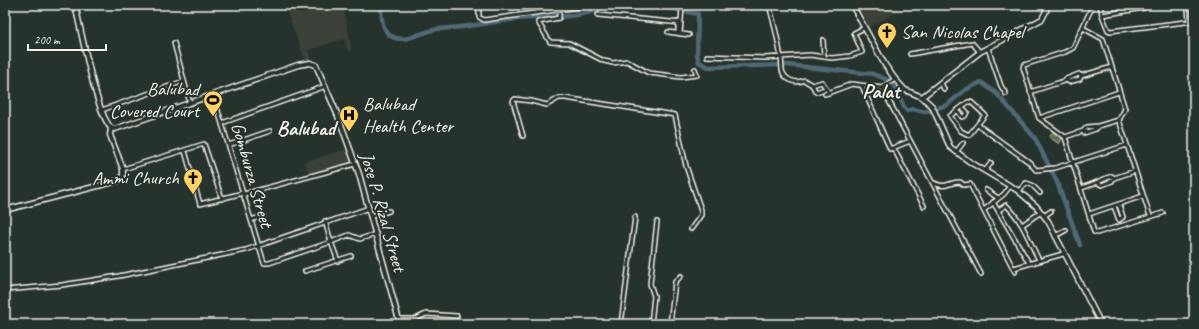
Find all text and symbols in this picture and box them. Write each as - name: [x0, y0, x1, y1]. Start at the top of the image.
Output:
- place label: San Nicolas Chapel: [901, 20, 1027, 44]
- church icon: San Nicolas Chapel: [876, 21, 898, 49]
- scale bar: [28, 26, 106, 52]
- text: 200 m: [34, 32, 61, 48]
- place label: Balubad Covered Court: [110, 77, 202, 123]
- district label: Palat: [862, 78, 903, 104]
- sports icon: Balubad Covered Court: [202, 89, 224, 117]
- place label: Balubad Health Center: [363, 92, 455, 138]
- hospital icon: Balubad Health Center: [338, 104, 360, 132]
- district label: Balubad: [277, 115, 339, 141]
- street label: Gomburza Street: [226, 120, 279, 232]
- street label: Jose P. Rizal Street: [354, 149, 412, 276]
- place label: Ammi Church: [92, 166, 179, 190]
- church icon: Ammi Church: [182, 167, 204, 195]

